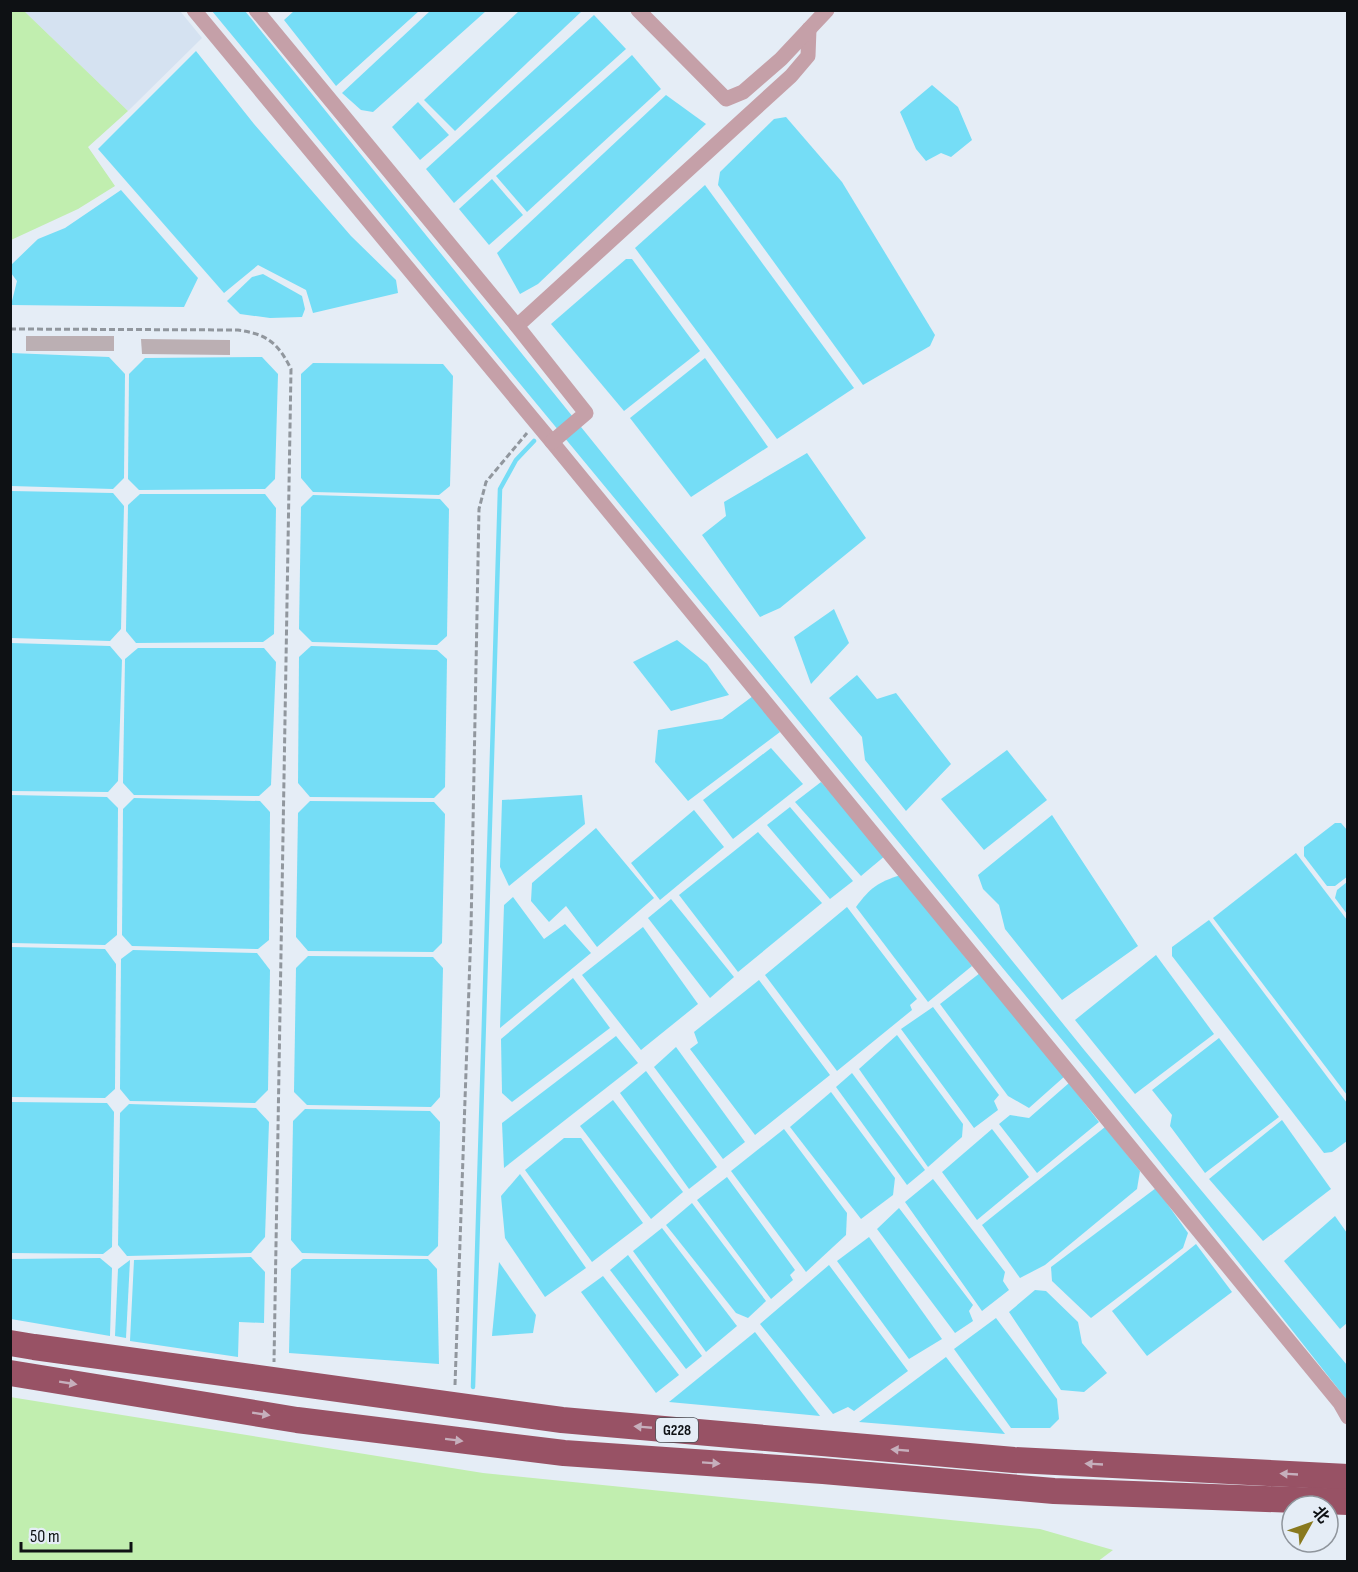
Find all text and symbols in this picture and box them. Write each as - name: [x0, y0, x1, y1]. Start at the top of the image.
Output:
- one-way arrow: [59, 1378, 78, 1387]
- one-way arrow: [251, 1410, 270, 1419]
- road number: G228: [656, 1418, 698, 1442]
- one-way arrow: [633, 1422, 652, 1432]
- one-way arrow: [444, 1435, 463, 1444]
- one-way arrow: [890, 1445, 909, 1455]
- one-way arrow: [701, 1459, 720, 1468]
- one-way arrow: [1085, 1459, 1104, 1469]
- one-way arrow: [1280, 1470, 1299, 1479]
- north arrow: [1280, 1494, 1340, 1554]
- text: 北: [1308, 1503, 1333, 1528]
- scale bar: [21, 1515, 130, 1553]
- text: 50 m: [30, 1526, 60, 1547]

